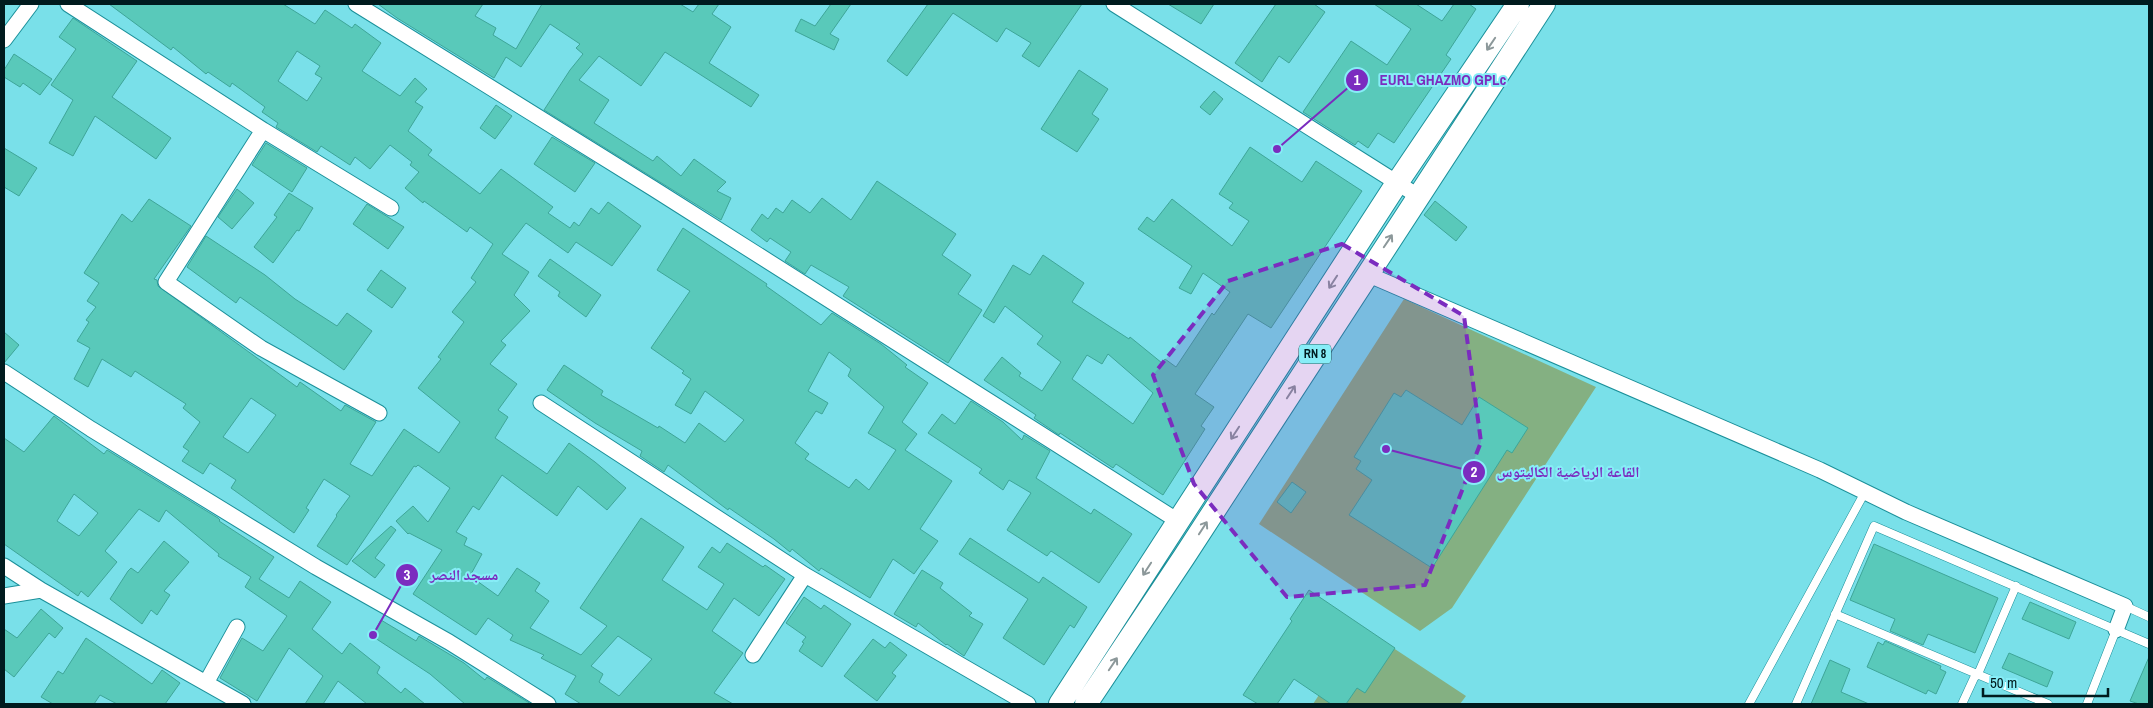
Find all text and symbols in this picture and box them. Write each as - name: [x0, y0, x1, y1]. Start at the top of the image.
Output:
- one-way arrow: [1486, 37, 1496, 51]
- callout: EURL GHAZMO GPLc: [1345, 65, 1517, 95]
- text: 1: [1354, 69, 1361, 90]
- text: EURL GHAZMO GPLc: [1380, 69, 1507, 90]
- one-way arrow: [1384, 234, 1394, 248]
- one-way arrow: [1328, 275, 1339, 289]
- road number: RN 8: [1299, 344, 1331, 364]
- one-way arrow: [1286, 385, 1296, 399]
- one-way arrow: [1230, 426, 1241, 440]
- callout: القاعة الرياضية الكاليتوس: [1461, 457, 1649, 487]
- text: 2: [1471, 461, 1478, 482]
- text: القاعة الرياضية الكاليتوس: [1497, 461, 1639, 482]
- one-way arrow: [1198, 522, 1208, 536]
- callout: مسجد النصر: [395, 560, 509, 590]
- one-way arrow: [1142, 562, 1152, 576]
- text: 3: [404, 564, 411, 585]
- text: مسجد النصر: [429, 564, 498, 585]
- one-way arrow: [1108, 657, 1118, 671]
- scale bar: [1983, 666, 2108, 698]
- text: 50 m: [1990, 672, 2017, 693]

